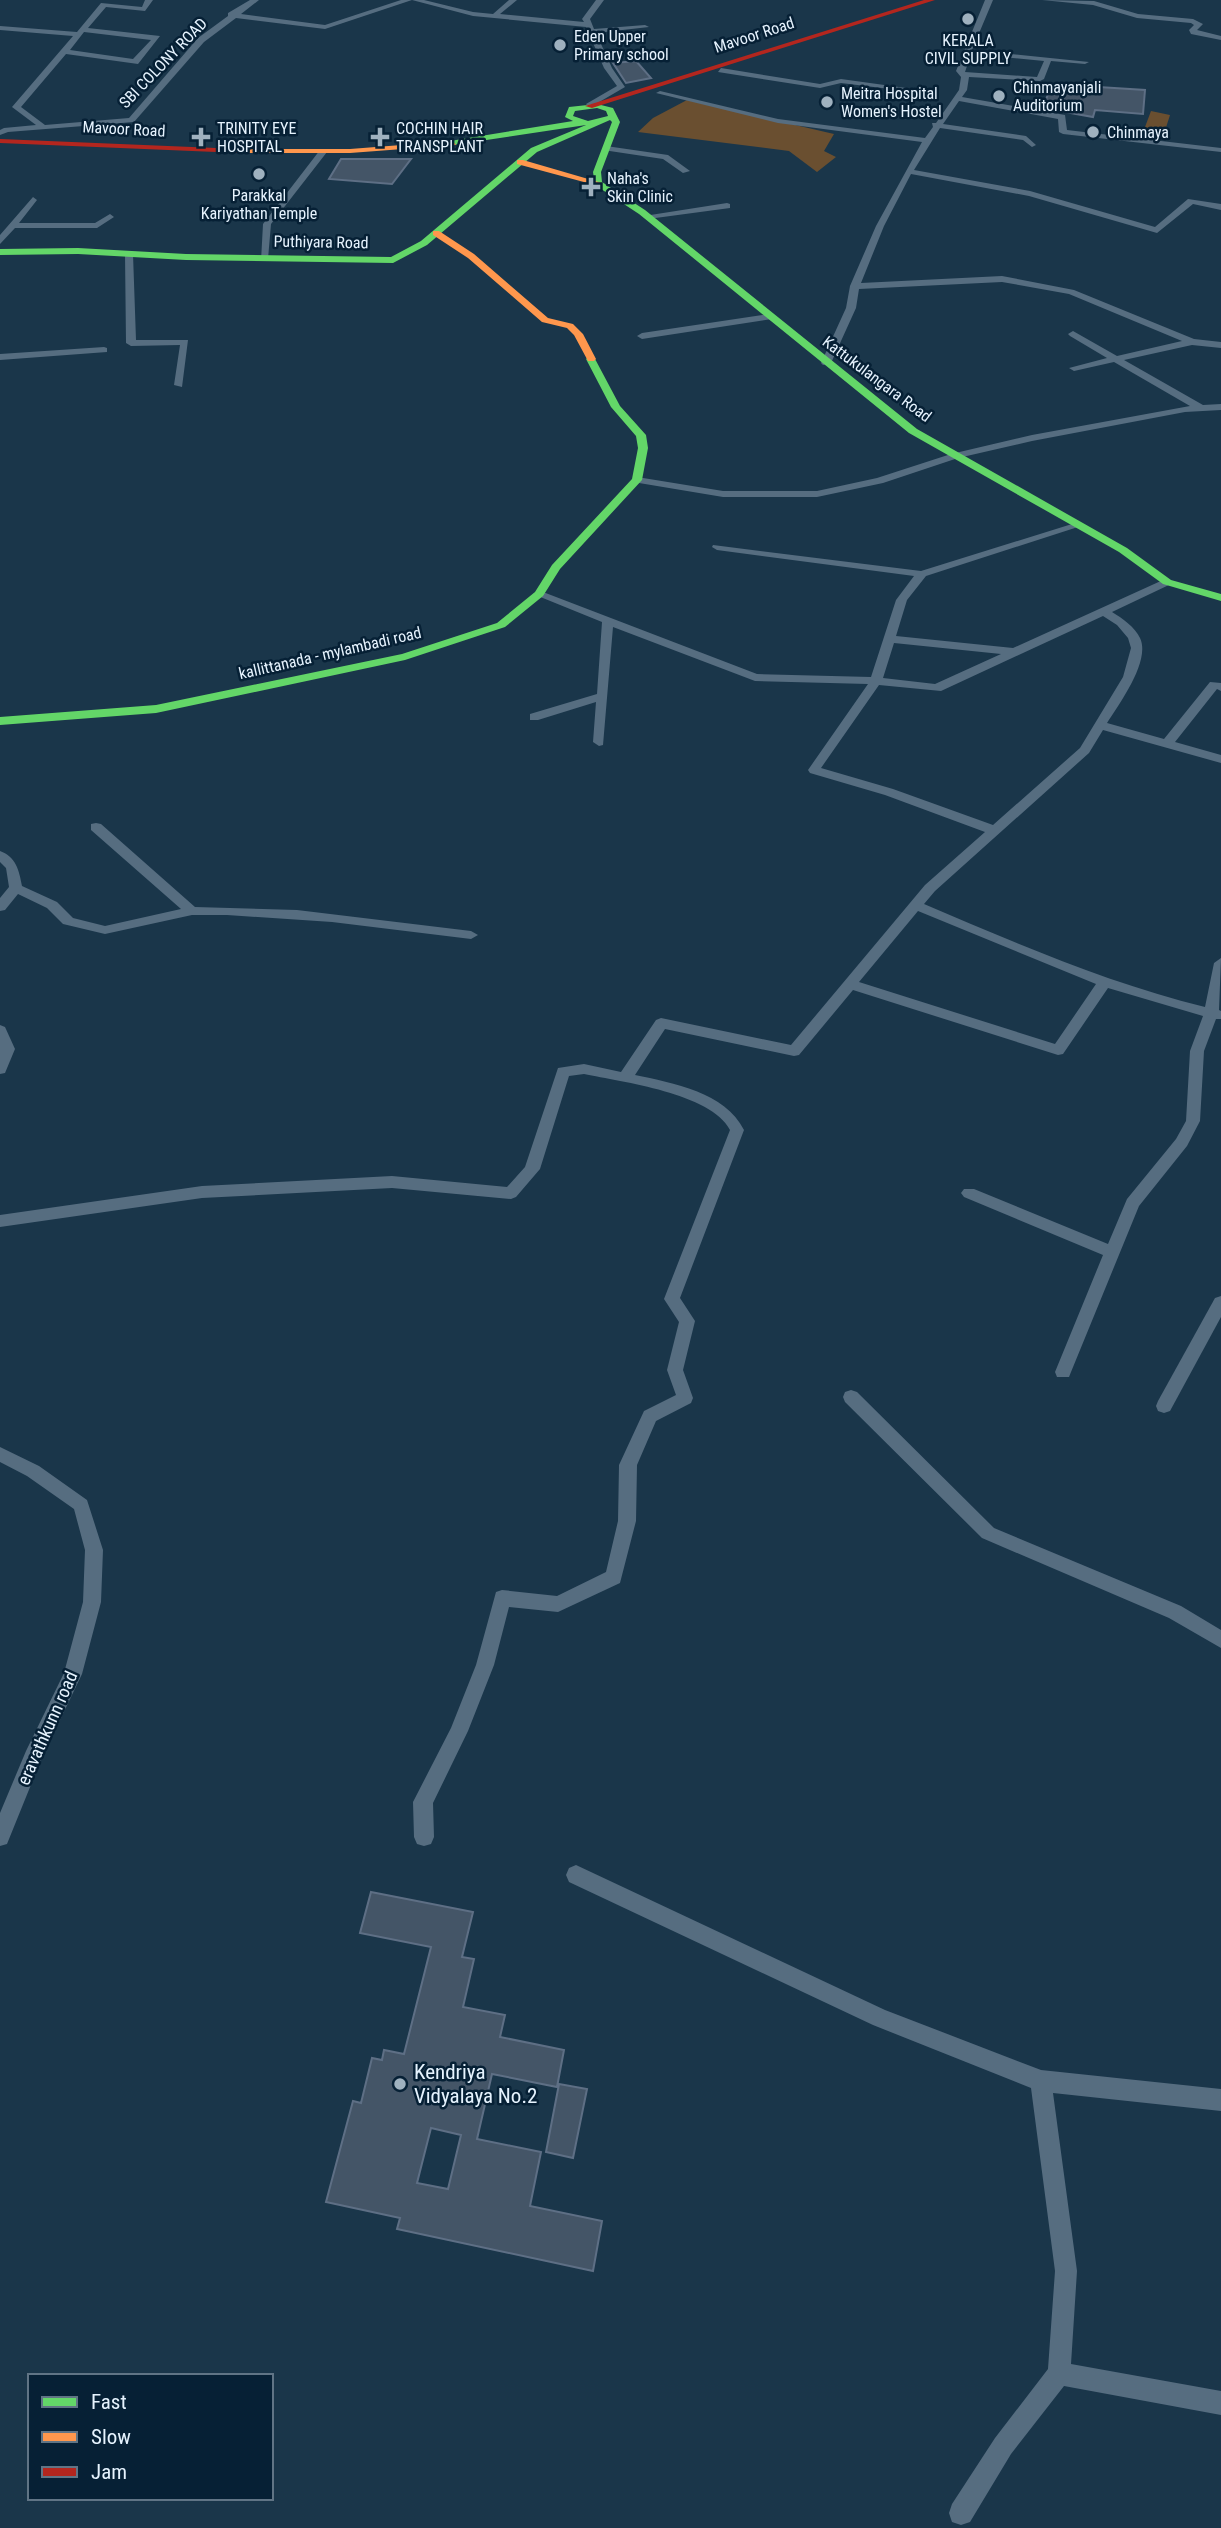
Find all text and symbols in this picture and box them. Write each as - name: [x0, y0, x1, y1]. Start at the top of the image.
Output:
- marker: KERALA CIVIL SUPPLY: [960, 11, 976, 27]
- street label: Mavoor Road: [712, 13, 796, 57]
- street label: SBI COLONY ROAD: [115, 14, 211, 112]
- place label: Eden Upper Primary school: [574, 27, 669, 64]
- place label: KERALA CIVIL SUPPLY: [925, 31, 1012, 68]
- marker: Eden Upper Primary school: [552, 37, 568, 53]
- place label: Chinmayanjali Auditorium: [1013, 78, 1101, 115]
- place label: Meitra Hospital Women's Hostel: [841, 84, 942, 121]
- marker: Chinmayanjali Auditorium: [991, 88, 1007, 104]
- marker: Meitra Hospital Women's Hostel: [819, 94, 835, 110]
- street label: Mavoor Road: [82, 117, 166, 141]
- place label: TRINITY EYE HOSPITAL: [217, 119, 296, 156]
- place label: COCHIN HAIR TRANSPLANT: [396, 119, 484, 156]
- place label: Chinmaya: [1107, 123, 1169, 142]
- marker: Chinmaya: [1085, 124, 1101, 140]
- marker: TRINITY EYE HOSPITAL: [191, 127, 211, 147]
- marker: COCHIN HAIR TRANSPLANT: [370, 127, 390, 147]
- marker: Parakkal Kariyathan Temple: [251, 166, 267, 182]
- place label: Naha's Skin Clinic: [607, 169, 673, 206]
- marker: Naha's Skin Clinic: [581, 177, 601, 197]
- place label: Parakkal Kariyathan Temple: [201, 186, 317, 223]
- street label: Puthiyara Road: [273, 232, 369, 252]
- street label: Kattukulangara Road: [819, 332, 935, 426]
- street label: kallittanada - mylambadi road: [237, 623, 423, 683]
- street label: eravathkunn road: [12, 1668, 82, 1788]
- place label: Kendriya Vidyalaya No.2: [414, 2060, 537, 2108]
- marker: Kendriya Vidyalaya No.2: [392, 2076, 408, 2092]
- legend: [28, 2374, 273, 2500]
- text: Fast: [91, 2390, 127, 2414]
- text: Slow: [91, 2425, 131, 2449]
- text: Jam: [91, 2460, 127, 2484]

